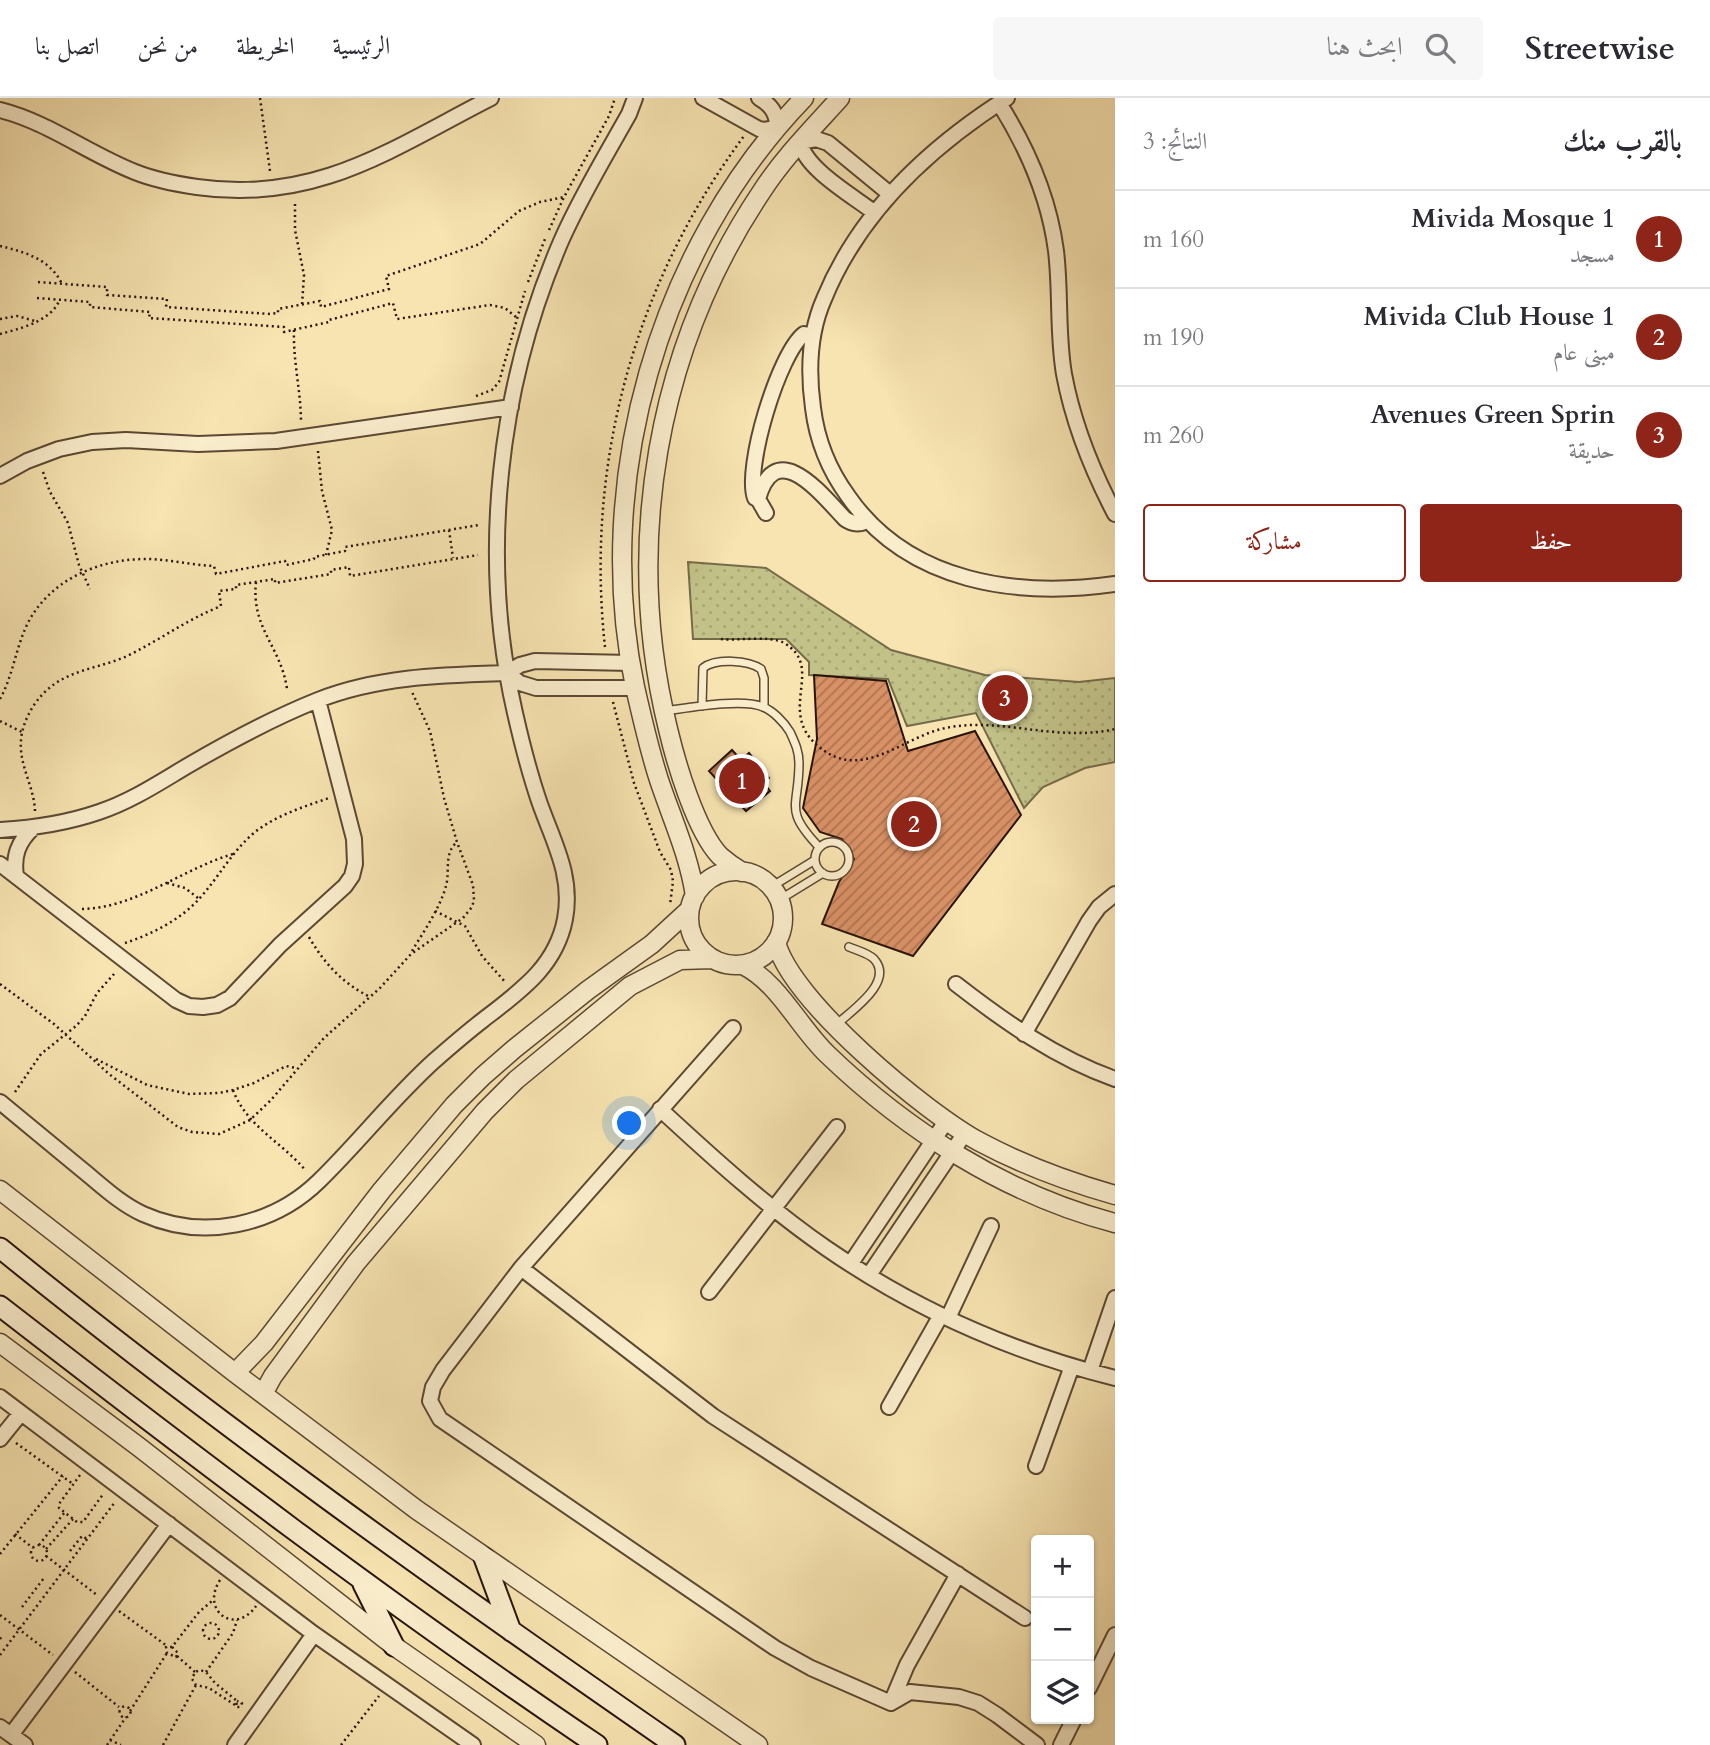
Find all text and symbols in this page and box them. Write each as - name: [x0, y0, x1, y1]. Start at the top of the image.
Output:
- search box: [993, 17, 1483, 80]
- text: Streetwise: [1525, 26, 1675, 71]
- text: ابحث هنا: [1326, 29, 1403, 64]
- icon: search: [1421, 29, 1459, 67]
- text: اتصل بنا: [35, 30, 99, 63]
- text: من نحن: [137, 30, 198, 63]
- text: الخريطة: [236, 30, 295, 63]
- text: الرئيسية: [333, 30, 390, 63]
- text: بالقرب منك: [1563, 121, 1682, 162]
- text: النتائج: 3: [1143, 126, 1207, 157]
- text: Mivida Mosque 1: [1411, 201, 1615, 236]
- text: 160 m: [1143, 224, 1204, 255]
- text: 1: [1653, 224, 1665, 255]
- text: مسجد: [1570, 239, 1615, 270]
- text: Mivida Club House 1: [1364, 299, 1615, 334]
- text: 190 m: [1143, 322, 1204, 353]
- text: 2: [1653, 322, 1665, 353]
- text: مبنى عام: [1553, 337, 1615, 368]
- text: Avenues Green Sprin: [1371, 397, 1615, 432]
- text: 260 m: [1143, 420, 1204, 451]
- text: 3: [1653, 420, 1665, 451]
- text: حديقة: [1568, 435, 1615, 466]
- button: مشاركة: [1143, 504, 1406, 582]
- button: حفظ: [1420, 504, 1682, 582]
- pin: 3: [982, 672, 1028, 724]
- pin: 1: [719, 755, 765, 807]
- pin: 2: [891, 798, 937, 850]
- your location: [612, 1106, 646, 1140]
- map controls: [1031, 1535, 1094, 1724]
- button: +: [1031, 1535, 1094, 1598]
- button: −: [1031, 1598, 1094, 1661]
- button: layers: [1031, 1661, 1094, 1724]

